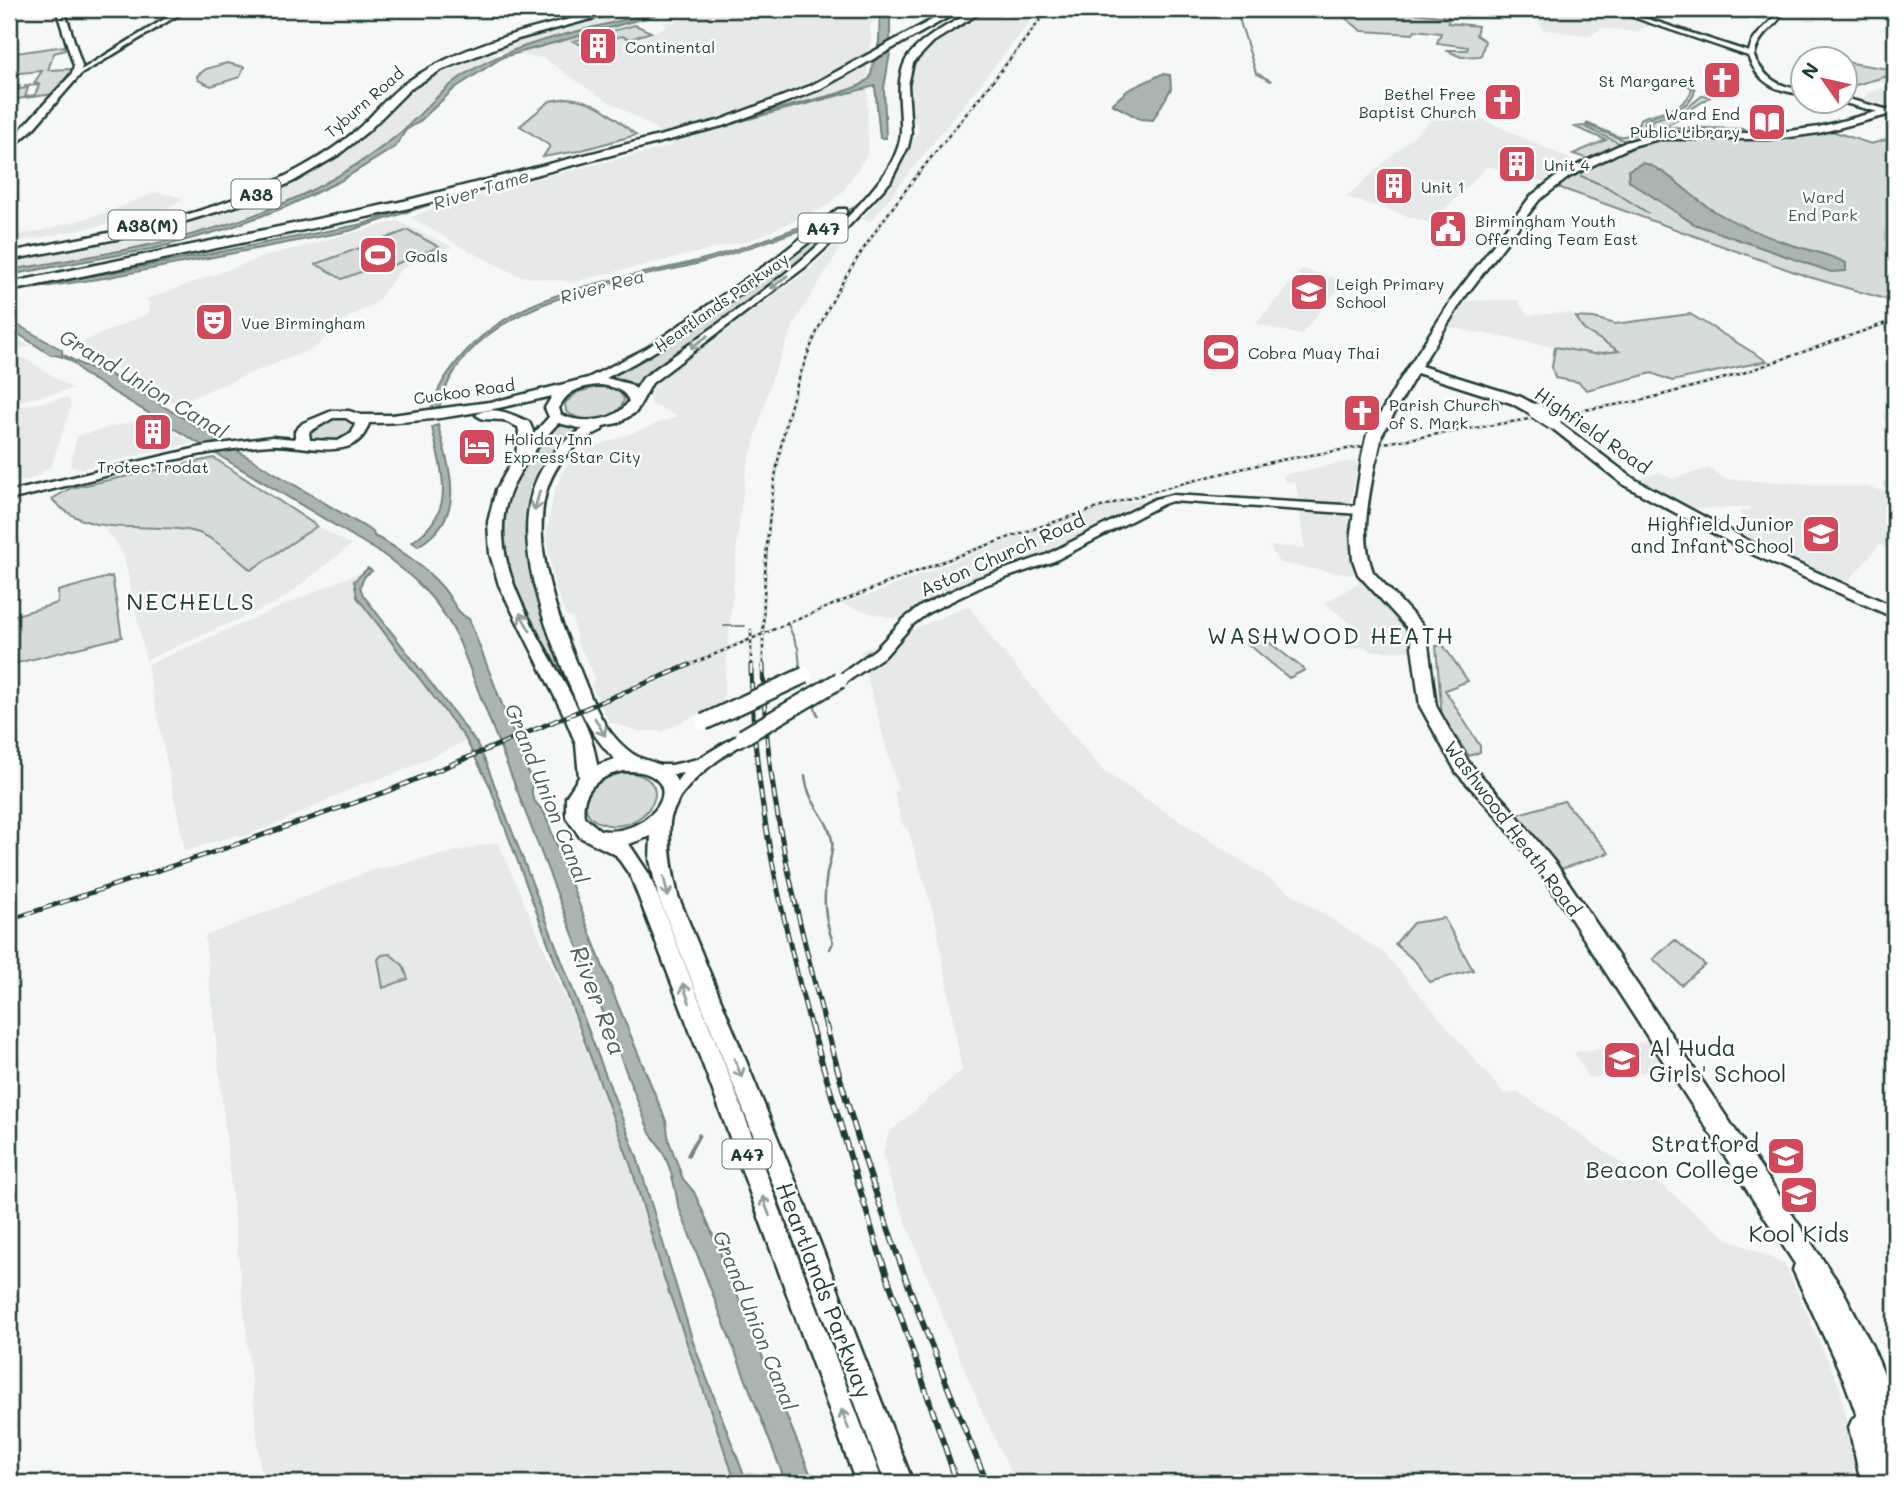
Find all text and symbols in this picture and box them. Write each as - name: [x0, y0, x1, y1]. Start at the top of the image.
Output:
- building icon: Continental: [577, 25, 619, 67]
- place label: Continental: [625, 36, 715, 57]
- north arrow: [1788, 46, 1858, 116]
- text: N: [1795, 57, 1824, 83]
- church icon: St Margaret: [1701, 59, 1743, 101]
- street label: Tyburn Road: [320, 62, 408, 142]
- place label: St Margaret: [1599, 70, 1695, 91]
- church icon: Bethel Free Baptist Church: [1482, 81, 1524, 123]
- place label: Bethel Free Baptist Church: [1359, 83, 1476, 122]
- library icon: Ward End Public Library: [1746, 101, 1788, 143]
- place label: Ward End Public Library: [1630, 103, 1740, 142]
- building icon: Unit 4: [1496, 143, 1538, 185]
- place label: Unit 4: [1544, 154, 1591, 175]
- water label: River Tame: [430, 163, 532, 215]
- building icon: Unit 1: [1373, 165, 1415, 207]
- place label: Unit 1: [1421, 176, 1465, 197]
- road number: A38: [232, 180, 280, 209]
- park label: Ward End Park: [1788, 186, 1858, 225]
- public building icon: Birmingham Youth Offending Team East: [1427, 208, 1469, 250]
- road number: A38(M): [108, 210, 186, 240]
- place label: Birmingham Youth Offending Team East: [1475, 210, 1638, 249]
- road number: A47: [798, 213, 848, 242]
- sports icon: Goals: [357, 234, 399, 276]
- place label: Goals: [405, 245, 448, 266]
- street label: Heartlands Parkway: [650, 248, 792, 356]
- water label: River Rea: [557, 263, 647, 309]
- school or university icon: Leigh Primary School: [1288, 271, 1330, 313]
- place label: Leigh Primary School: [1336, 273, 1444, 312]
- one-way arrow: [770, 275, 789, 290]
- theatre icon: Vue Birmingham: [193, 301, 235, 343]
- place label: Vue Birmingham: [241, 312, 365, 333]
- water label: Grand Union Canal: [55, 322, 234, 444]
- sports icon: Cobra Muay Thai: [1200, 331, 1242, 373]
- one-way arrow: [690, 335, 709, 349]
- place label: Cobra Muay Thai: [1248, 342, 1380, 363]
- street label: Cuckoo Road: [412, 374, 516, 408]
- street label: Highfield Road: [1530, 381, 1656, 479]
- church icon: Parish Church of S. Mark: [1341, 392, 1383, 434]
- place label: Parish Church of S. Mark: [1389, 394, 1499, 433]
- building icon: Trotec Trodat: [132, 411, 174, 453]
- hotel icon: Holiday Inn Express Star City: [456, 426, 498, 468]
- place label: Holiday Inn Express Star City: [504, 428, 641, 467]
- place label: Trotec Trodat: [97, 456, 209, 477]
- one-way arrow: [529, 490, 542, 512]
- street label: Aston Church Road: [916, 506, 1088, 602]
- place label: Highfield Junior and Infant School: [1631, 511, 1794, 558]
- school or university icon: Highfield Junior and Infant School: [1800, 513, 1842, 555]
- district label: NECHELLS: [126, 586, 256, 616]
- one-way arrow: [518, 612, 531, 633]
- district label: WASHWOOD HEATH: [1207, 620, 1455, 650]
- water label: Grand Union Canal: [500, 699, 597, 888]
- one-way arrow: [594, 716, 607, 737]
- street label: Washwood Heath Road: [1439, 735, 1587, 921]
- one-way arrow: [660, 875, 673, 898]
- water label: River Rea: [564, 941, 634, 1059]
- one-way arrow: [679, 983, 691, 1005]
- place label: Al Huda Girls' School: [1649, 1032, 1787, 1088]
- school or university icon: Al Huda Girls' School: [1601, 1039, 1643, 1081]
- one-way arrow: [733, 1057, 746, 1079]
- place label: Stratford Beacon College: [1585, 1128, 1759, 1184]
- school or university icon: Stratford Beacon College: [1765, 1135, 1807, 1177]
- road number: A47: [722, 1140, 772, 1168]
- school or university icon: Kool Kids: [1778, 1174, 1820, 1216]
- street label: Heartlands Parkway: [770, 1178, 880, 1402]
- one-way arrow: [759, 1196, 771, 1218]
- place label: Kool Kids: [1748, 1218, 1850, 1248]
- water label: Grand Union Canal: [708, 1226, 805, 1415]
- one-way arrow: [838, 1409, 850, 1431]

